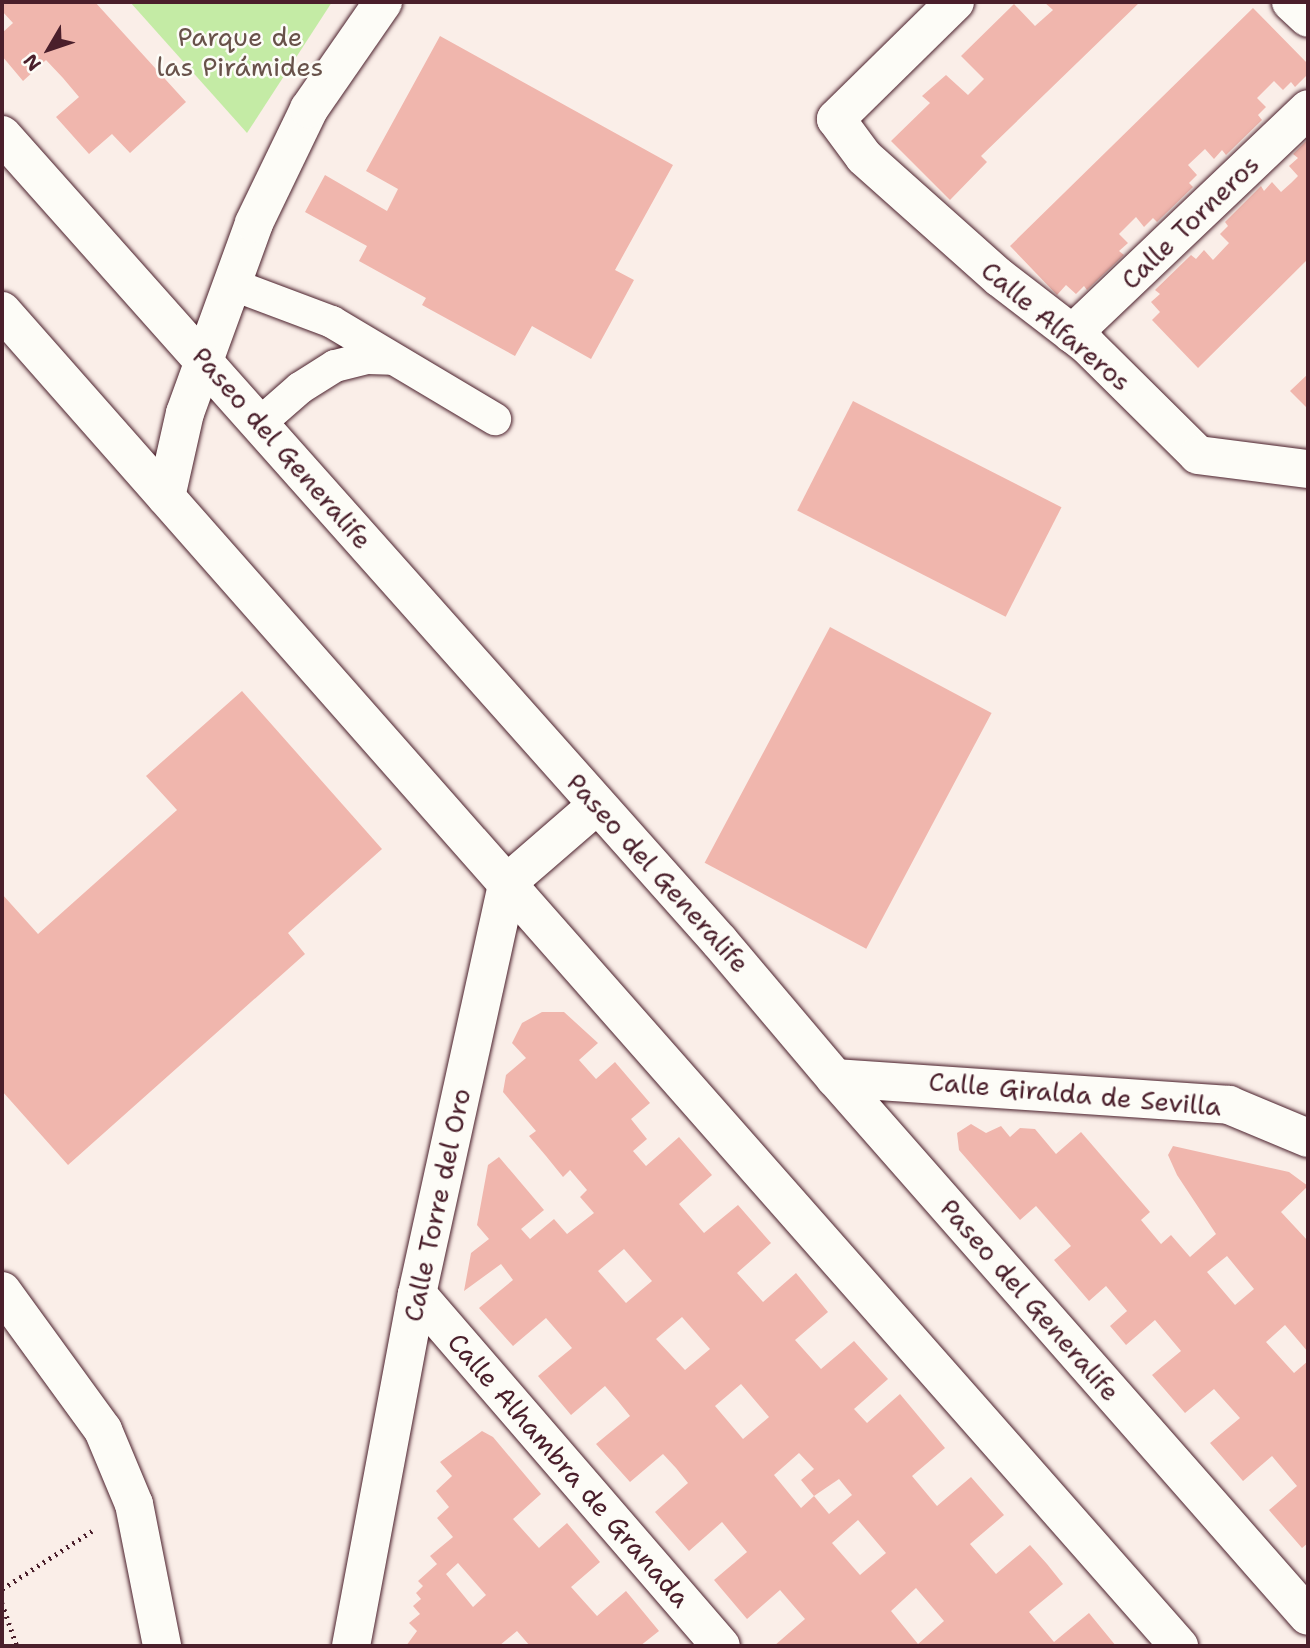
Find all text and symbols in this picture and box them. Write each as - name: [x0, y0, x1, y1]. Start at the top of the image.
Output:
- north arrow: [14, 14, 84, 84]
- park label: Parque de las Pirámides: [157, 21, 323, 82]
- text: N: [18, 49, 47, 76]
- street label: Calle Torneros: [1115, 148, 1265, 296]
- street label: Calle Alfareros: [975, 254, 1137, 398]
- street label: Paseo del Generalife: [186, 341, 378, 555]
- street label: Paseo del Generalife: [560, 767, 756, 979]
- street label: Calle Giralda de Sevilla: [927, 1066, 1223, 1122]
- street label: Calle Torre del Oro: [397, 1085, 477, 1325]
- street label: Paseo del Generalife: [934, 1193, 1126, 1407]
- street label: Calle Alhambra de Granada: [441, 1327, 697, 1613]

